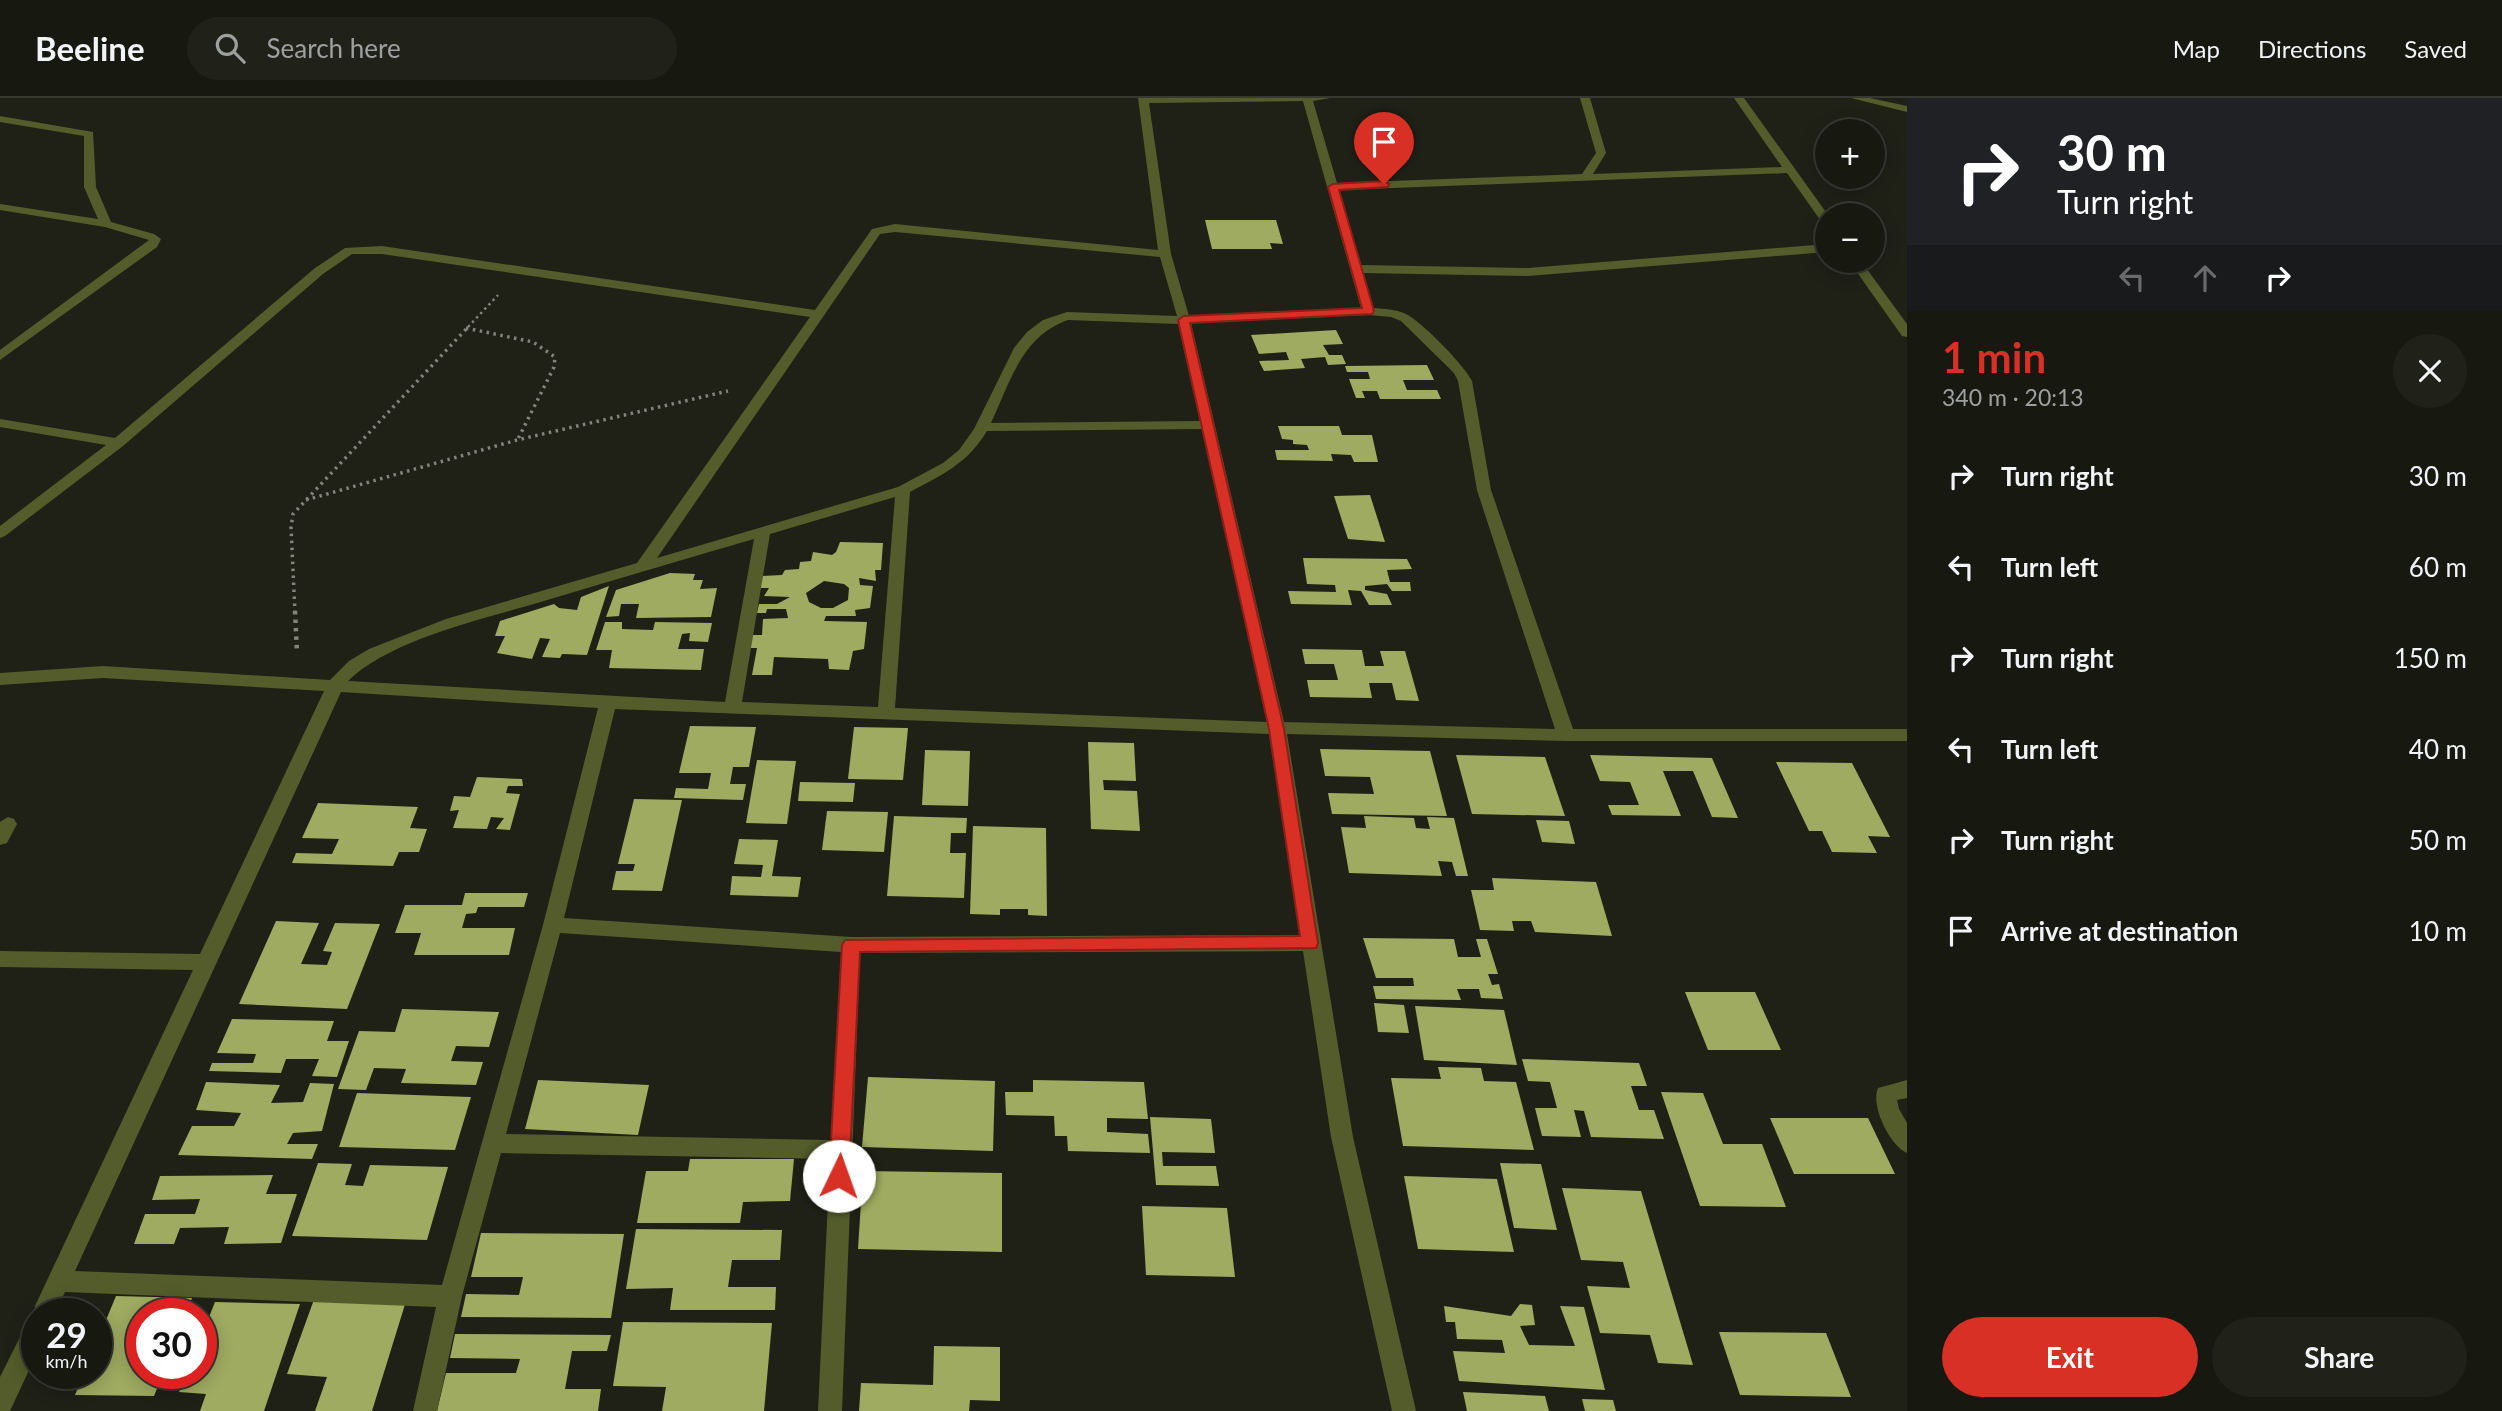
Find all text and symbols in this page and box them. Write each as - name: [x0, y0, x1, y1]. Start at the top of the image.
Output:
- search box: [187, 17, 677, 80]
- text: Beeline: [35, 28, 145, 68]
- icon: search: [211, 29, 249, 67]
- text: Search here: [267, 32, 401, 64]
- text: Map: [2173, 34, 2220, 63]
- text: Directions: [2258, 34, 2366, 63]
- text: Saved: [2404, 34, 2467, 63]
- pin: [1354, 112, 1414, 184]
- map controls: [1815, 119, 1885, 273]
- button: +: [1815, 119, 1885, 189]
- icon: arrive: [1365, 123, 1403, 161]
- text: 30 m: [2057, 123, 2167, 181]
- icon: right: [1942, 126, 2033, 217]
- text: Turn right: [2057, 182, 2193, 221]
- button: −: [1815, 203, 1885, 273]
- icon: left: [2113, 259, 2151, 297]
- icon: ahead: [2186, 259, 2224, 297]
- icon: right: [2259, 259, 2297, 297]
- text: 1 min: [1942, 332, 2046, 382]
- button: close: [2393, 334, 2467, 408]
- text: 340 m · 20:13: [1942, 383, 2084, 411]
- icon: right: [1942, 457, 1980, 495]
- text: Turn right: [2001, 460, 2114, 492]
- text: 30 m: [2409, 460, 2467, 492]
- icon: left: [1942, 548, 1980, 586]
- text: Turn left: [2001, 551, 2098, 583]
- text: 60 m: [2409, 551, 2467, 583]
- icon: right: [1942, 639, 1980, 677]
- text: Turn right: [2001, 642, 2114, 674]
- text: 150 m: [2394, 642, 2467, 674]
- icon: left: [1942, 730, 1980, 768]
- text: Turn left: [2001, 733, 2098, 765]
- text: 40 m: [2409, 733, 2467, 765]
- icon: right: [1942, 821, 1980, 859]
- text: Turn right: [2001, 824, 2114, 856]
- text: 50 m: [2409, 824, 2467, 856]
- icon: arrive: [1942, 912, 1980, 950]
- text: Arrive at destination: [2001, 915, 2238, 947]
- text: 10 m: [2409, 915, 2467, 947]
- position arrow: [802, 1139, 876, 1213]
- speed limit sign: 30: [126, 1298, 217, 1389]
- text: 29: [46, 1313, 87, 1355]
- button: Exit: [1942, 1317, 2198, 1397]
- button: Share: [2212, 1317, 2467, 1397]
- text: km/h: [45, 1350, 88, 1372]

